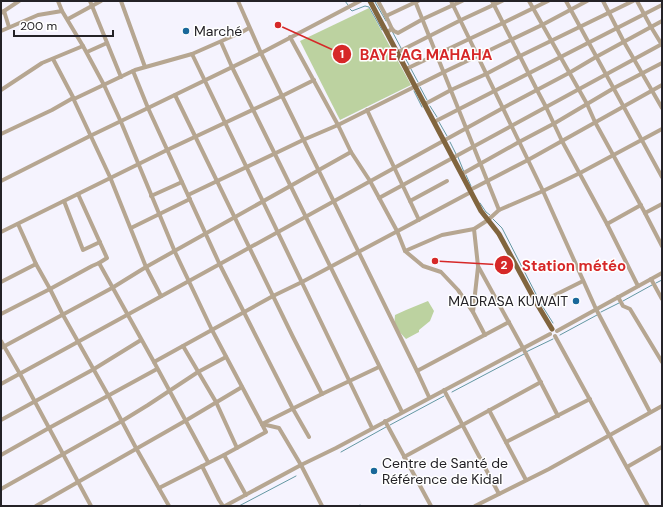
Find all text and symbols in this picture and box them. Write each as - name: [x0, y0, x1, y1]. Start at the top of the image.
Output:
- scale bar: [14, 12, 113, 38]
- text: 200 m: [20, 18, 57, 34]
- place label: Marché: [194, 22, 242, 40]
- marker: Marché: [181, 26, 191, 36]
- callout: BAYE AG MAHAHA: [332, 41, 500, 68]
- text: BAYE AG MAHAHA: [360, 45, 493, 65]
- text: 1: [340, 46, 344, 62]
- callout: Station météo: [494, 252, 635, 279]
- text: Station météo: [522, 256, 626, 276]
- text: 2: [501, 257, 508, 273]
- place label: MADRASA KUWAIT: [448, 292, 568, 310]
- marker: MADRASA KUWAIT: [571, 296, 581, 306]
- place label: Centre de Santé de Référence de Kidal: [382, 454, 508, 488]
- marker: Centre de Santé de Référence de Kidal: [369, 466, 379, 476]

